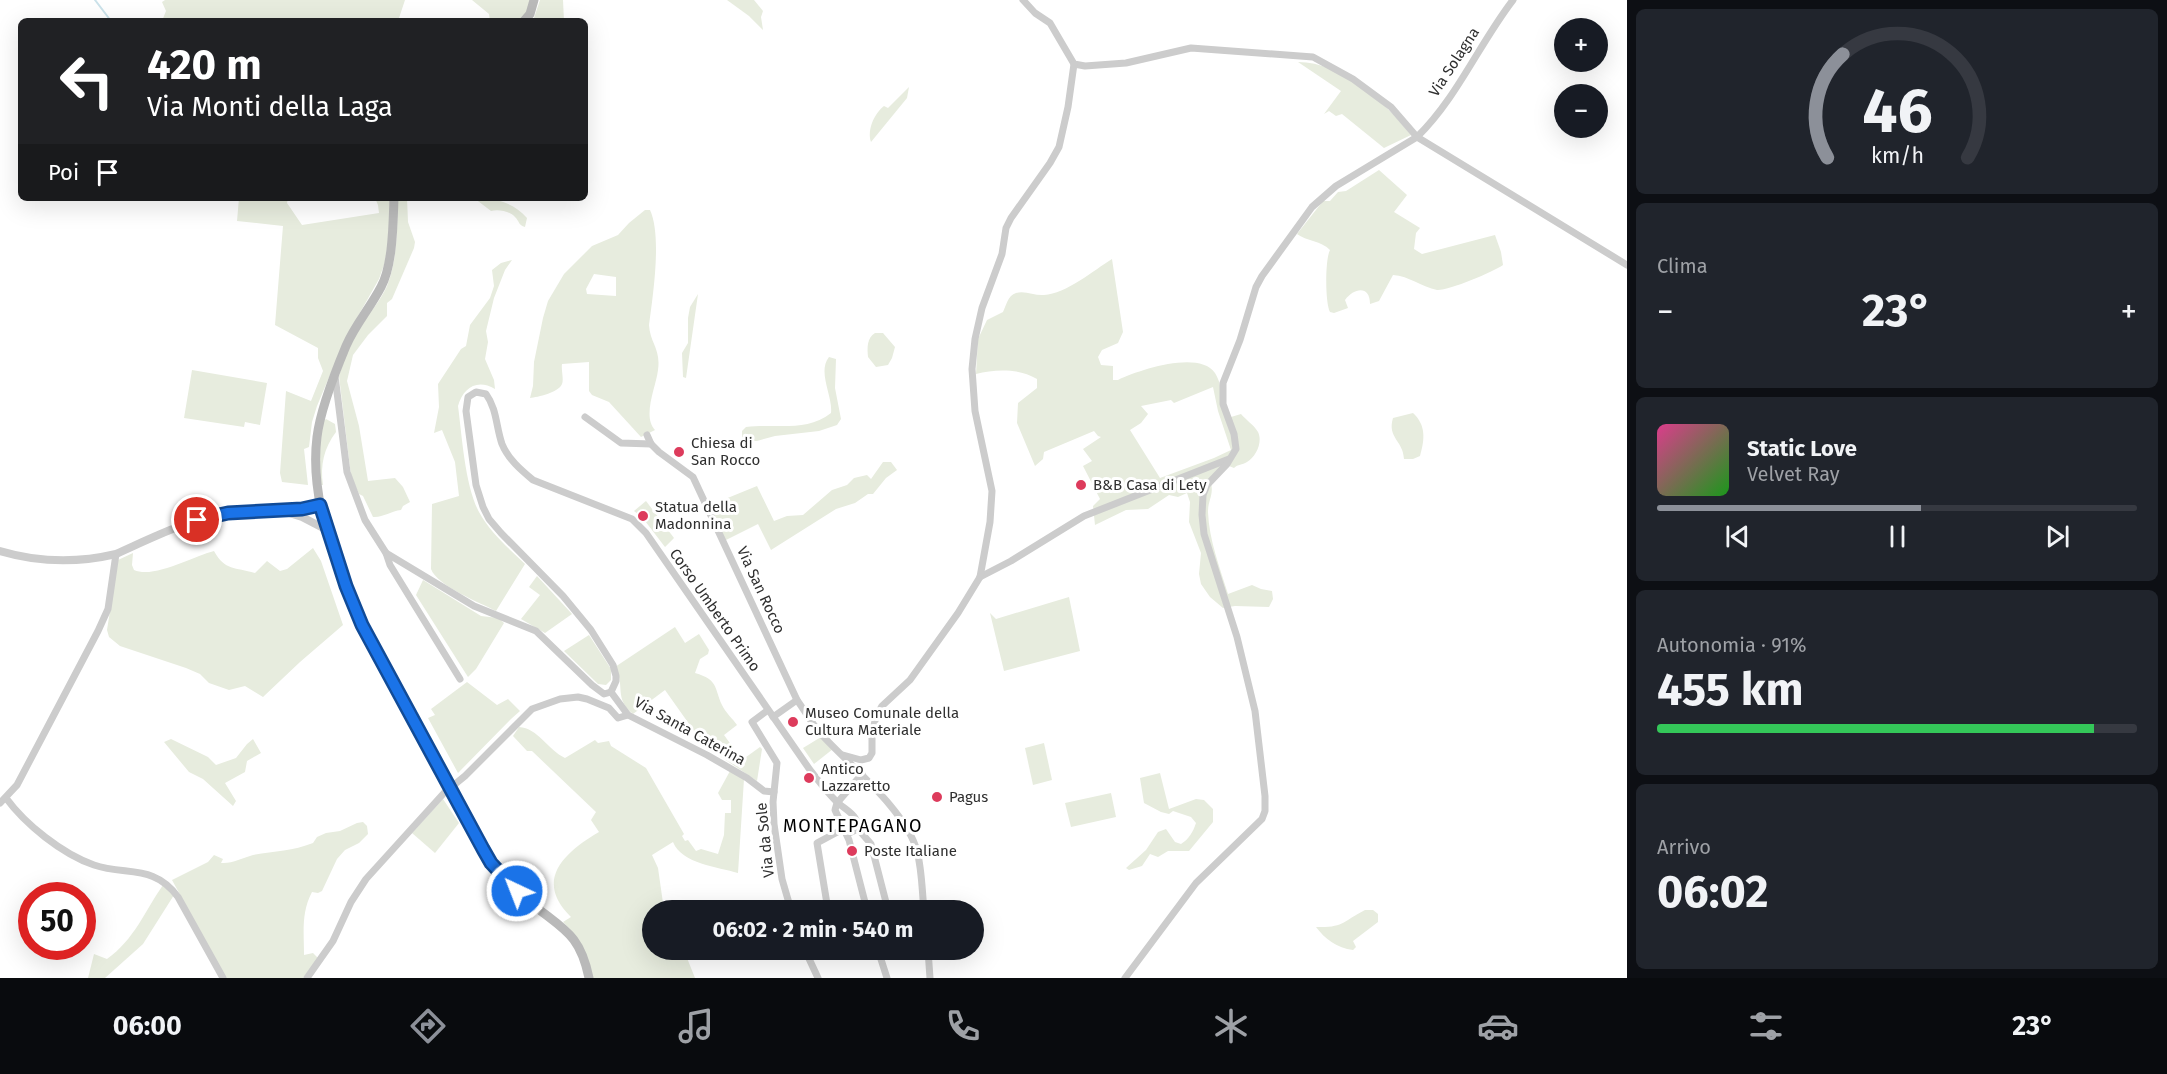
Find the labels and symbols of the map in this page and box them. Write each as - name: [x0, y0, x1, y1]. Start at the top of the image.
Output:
- street label: Via Solagna: [1425, 24, 1483, 100]
- place label: Chiesa di San Rocco: [691, 434, 760, 469]
- marker: Chiesa di San Rocco: [672, 445, 686, 459]
- place label: B&B Casa di Lety: [1093, 476, 1207, 494]
- marker: B&B Casa di Lety: [1074, 478, 1088, 492]
- pin: [171, 494, 222, 545]
- place label: Statua della Madonnina: [655, 498, 737, 533]
- marker: Statua della Madonnina: [636, 509, 650, 523]
- street label: Via San Rocco: [733, 544, 789, 636]
- street label: Corso Umberto Primo: [666, 545, 764, 675]
- street label: Via Santa Caterina: [631, 693, 749, 769]
- place label: Museo Comunale della Cultura Materiale: [805, 704, 959, 739]
- marker: Museo Comunale della Cultura Materiale: [786, 715, 800, 729]
- place label: Antico Lazzaretto: [821, 760, 890, 795]
- marker: Antico Lazzaretto: [802, 771, 816, 785]
- place label: Pagus: [949, 788, 988, 806]
- marker: Pagus: [930, 790, 944, 804]
- street label: Via da Sole: [752, 802, 778, 878]
- district label: MONTEPAGANO: [783, 815, 923, 837]
- place label: Poste Italiane: [864, 842, 957, 860]
- marker: Poste Italiane: [845, 844, 859, 858]
- position arrow: [485, 859, 549, 923]
- speed limit sign: 50: [18, 882, 96, 960]

